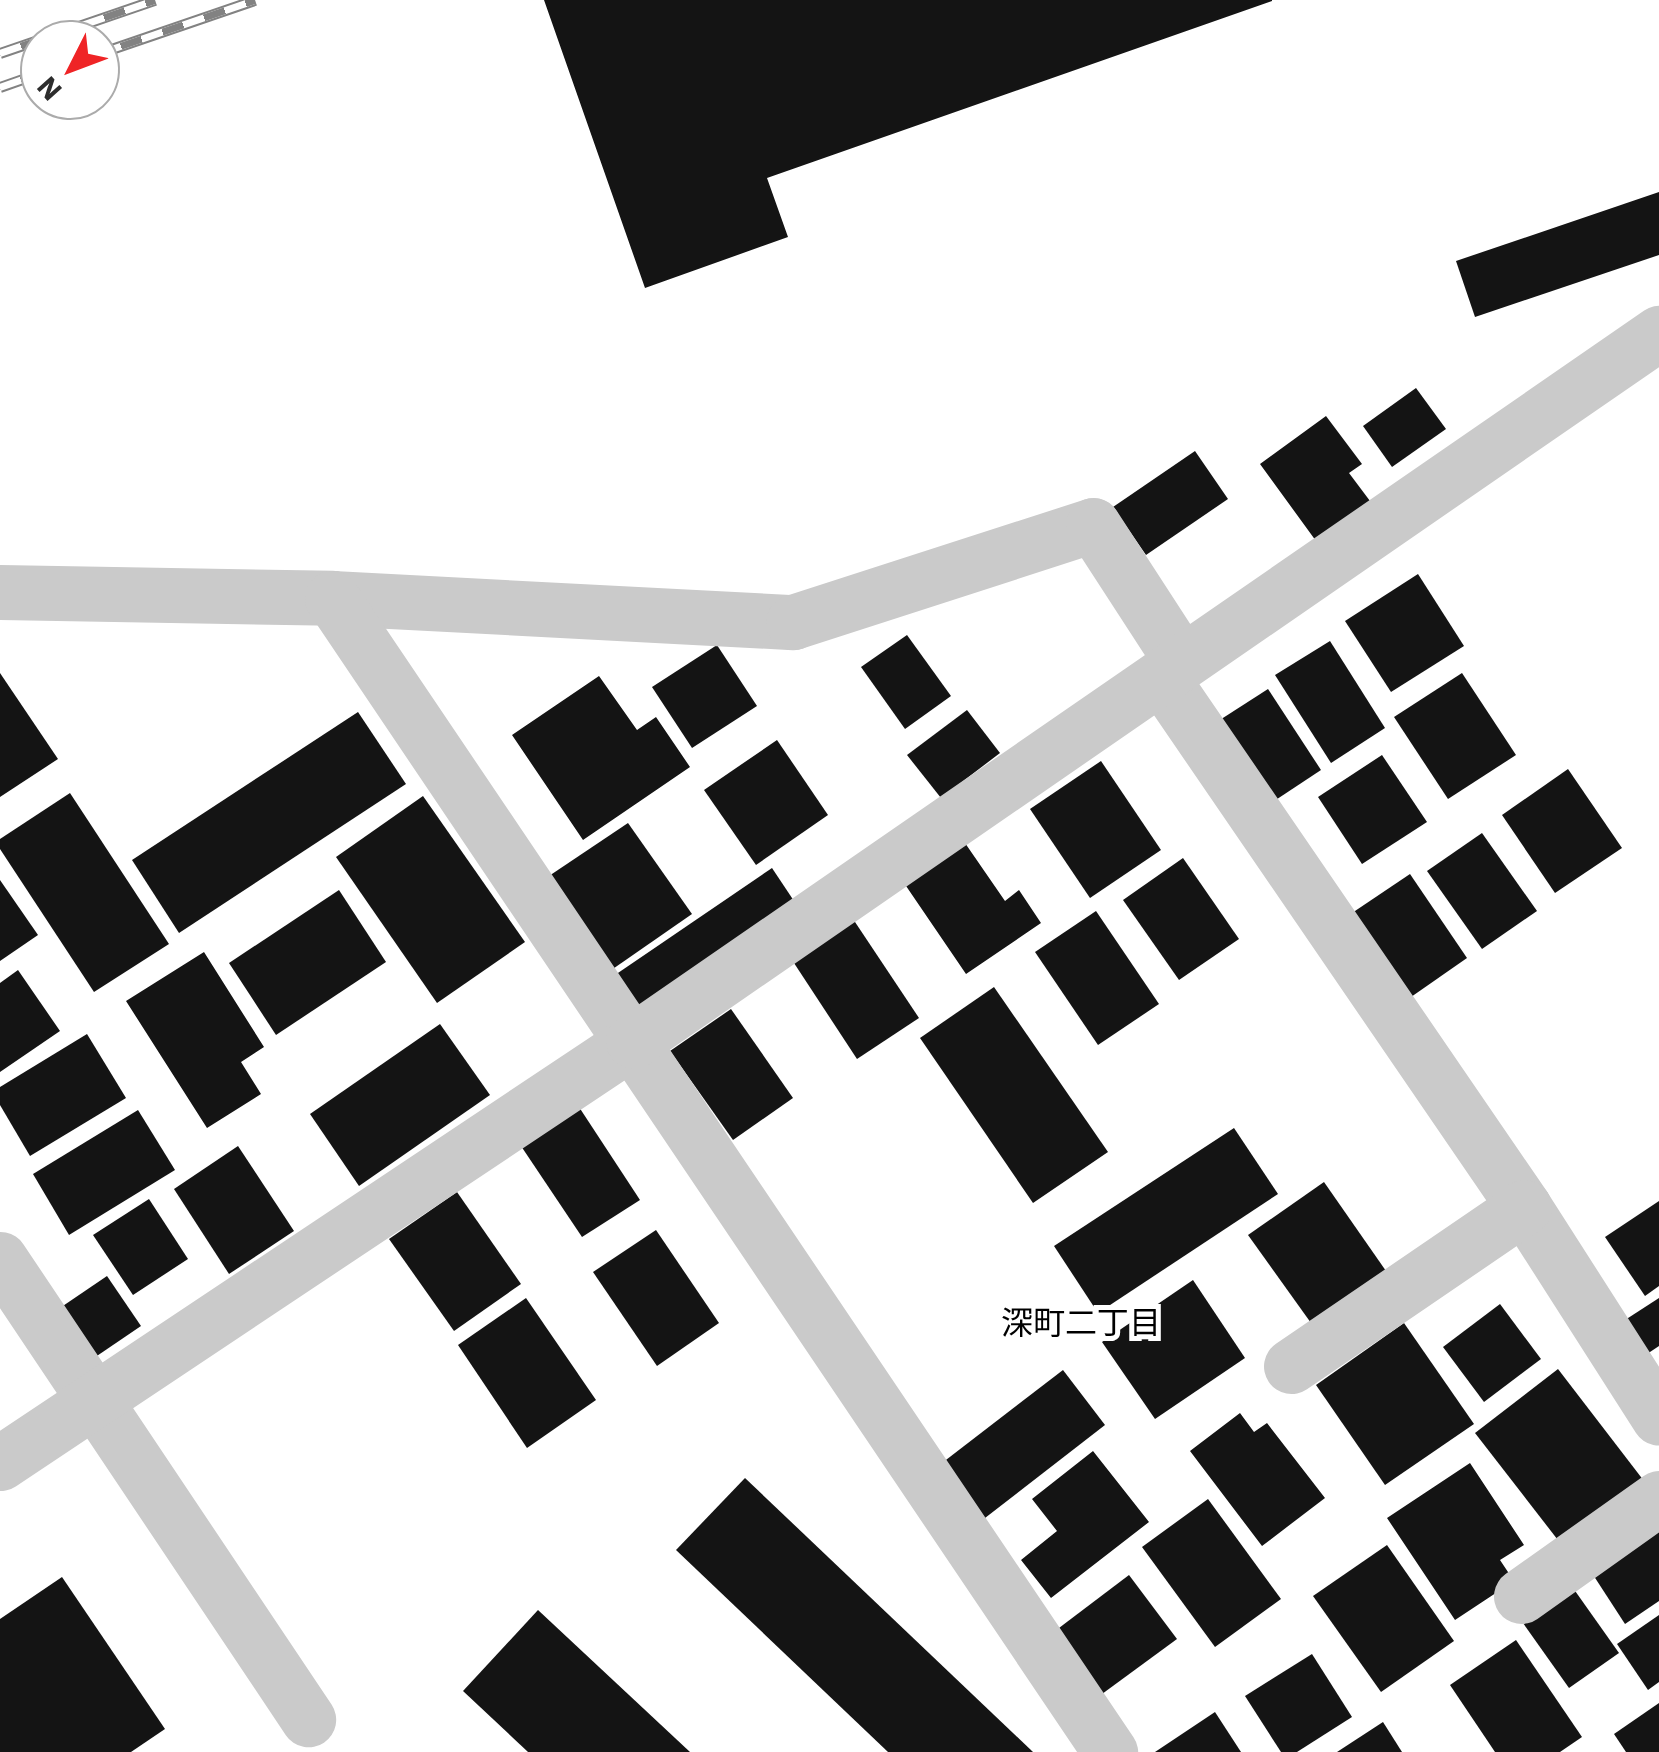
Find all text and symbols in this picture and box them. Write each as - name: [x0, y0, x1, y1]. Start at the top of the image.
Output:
- north arrow: [20, 20, 120, 120]
- text: N: [28, 69, 69, 109]
- district label: 深町二丁目: [1001, 1303, 1161, 1341]

